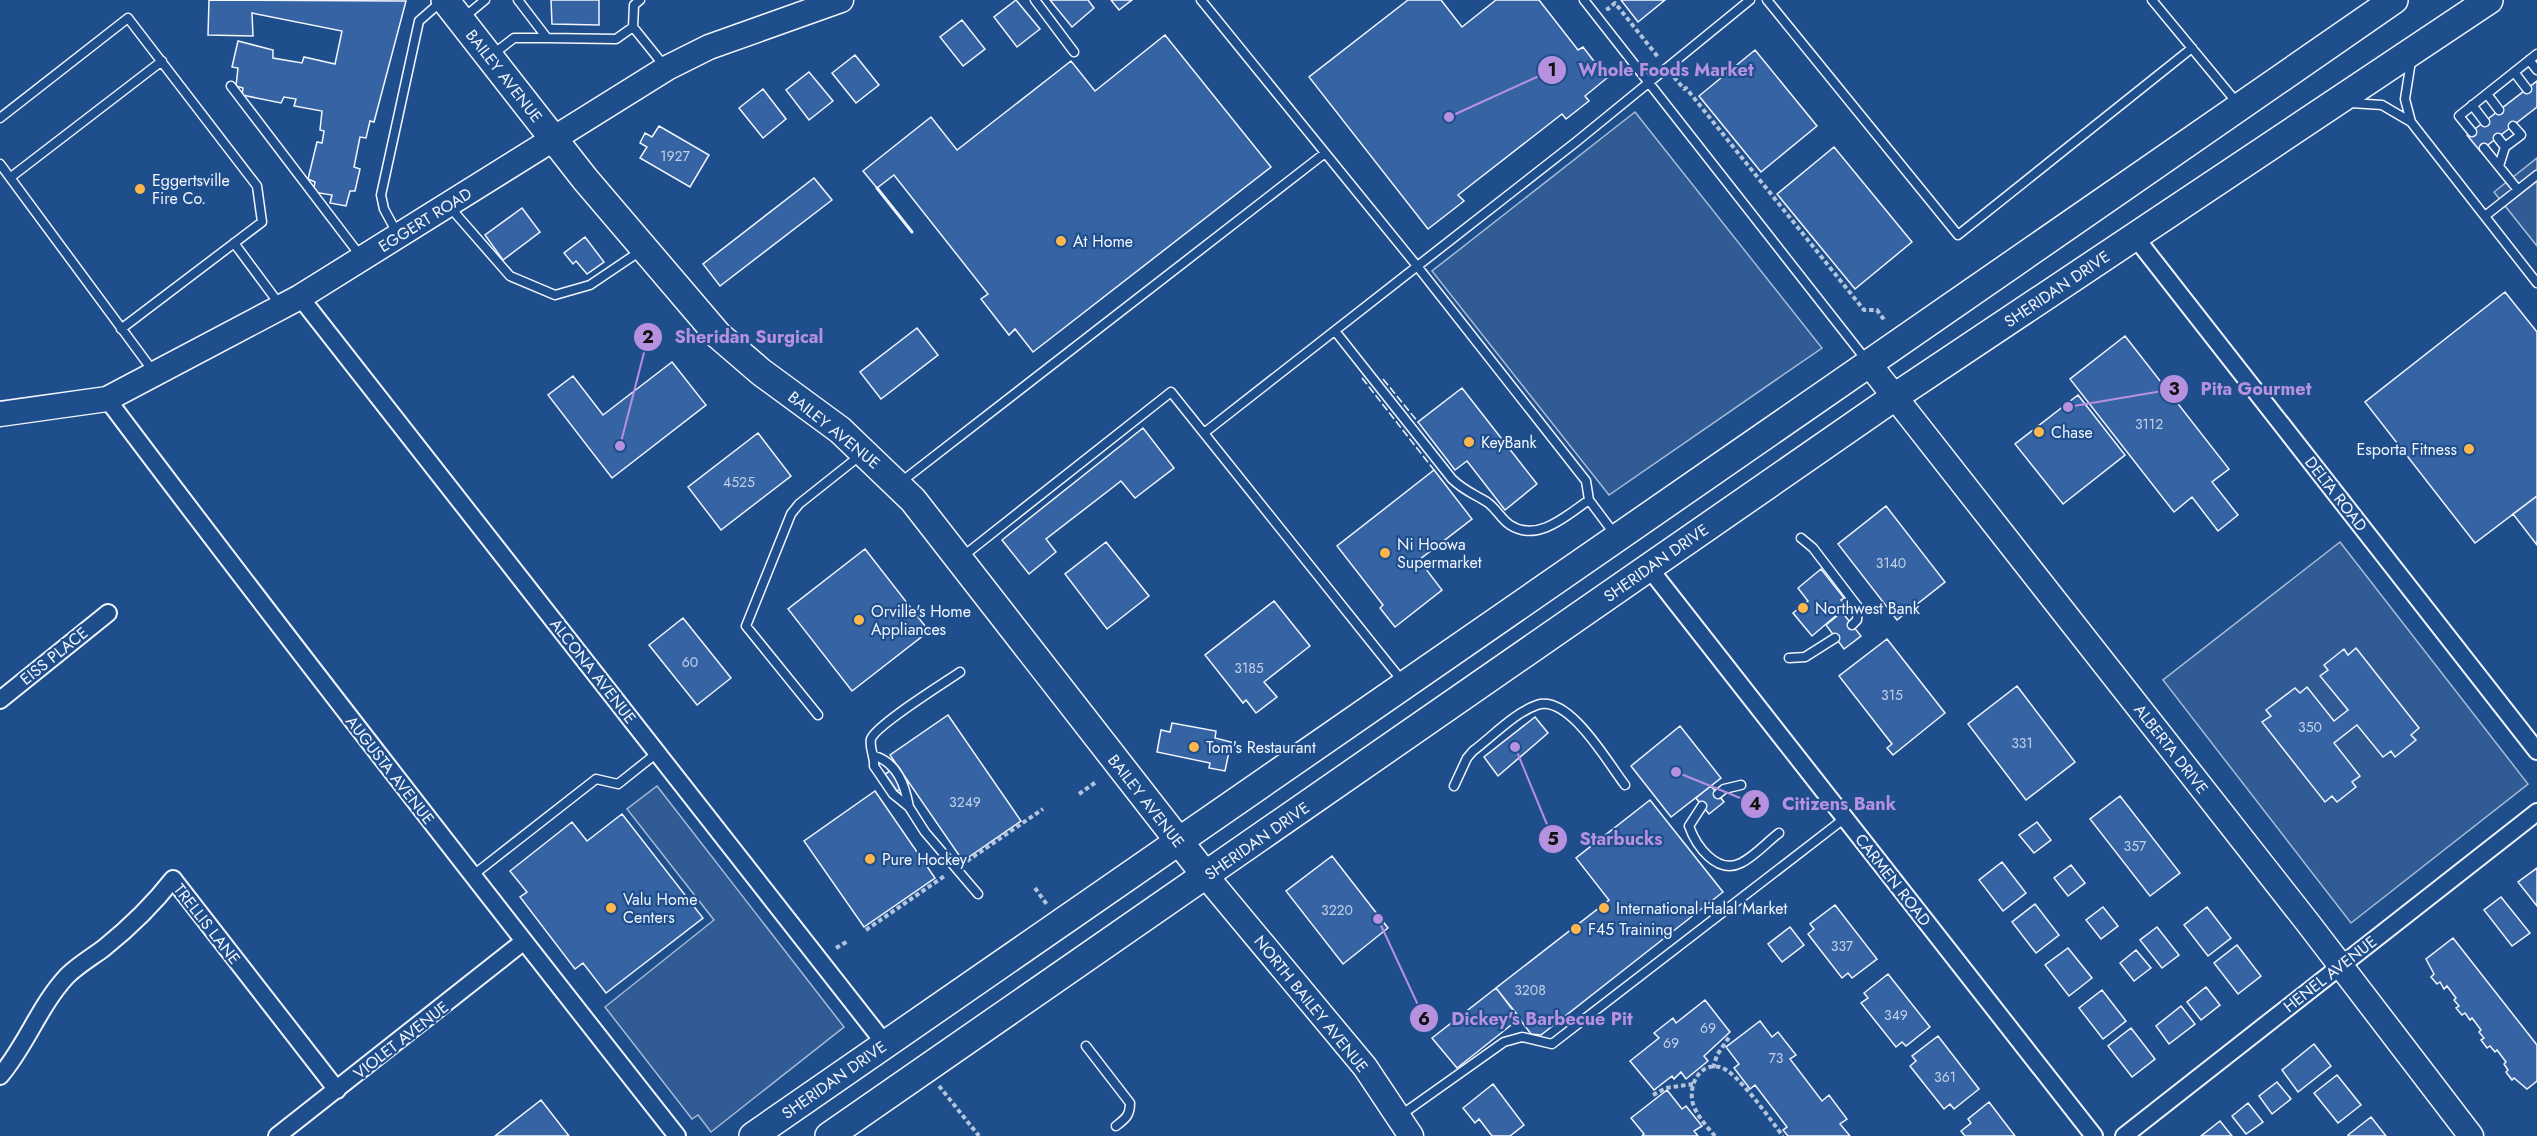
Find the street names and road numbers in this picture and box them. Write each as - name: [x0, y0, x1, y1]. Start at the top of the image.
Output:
- street label: BAILEY AVENUE: [460, 25, 548, 127]
- street label: EGGERT ROAD: [374, 182, 476, 258]
- street label: SHERIDAN DRIVE: [2000, 245, 2114, 333]
- street label: BAILEY AVENUE: [783, 386, 885, 474]
- street label: DELTA ROAD: [2299, 452, 2373, 536]
- street label: SHERIDAN DRIVE: [1599, 518, 1713, 608]
- street label: ALCONA AVENUE: [544, 613, 642, 729]
- street label: EISS PLACE: [15, 621, 93, 691]
- street label: ALBERTA DRIVE: [2128, 699, 2214, 799]
- street label: AUGUSTA AVENUE: [340, 711, 440, 829]
- street label: BAILEY AVENUE: [1102, 750, 1190, 852]
- street label: SHERIDAN DRIVE: [1200, 796, 1314, 886]
- street label: CARMEN ROAD: [1850, 829, 1937, 931]
- street label: TRELLIS LANE: [168, 879, 246, 969]
- street label: HENEL AVENUE: [2278, 930, 2382, 1018]
- street label: NORTH BAILEY AVENUE: [1249, 931, 1373, 1077]
- street label: VIOLET AVENUE: [349, 996, 453, 1084]
- street label: SHERIDAN DRIVE: [777, 1035, 891, 1125]

